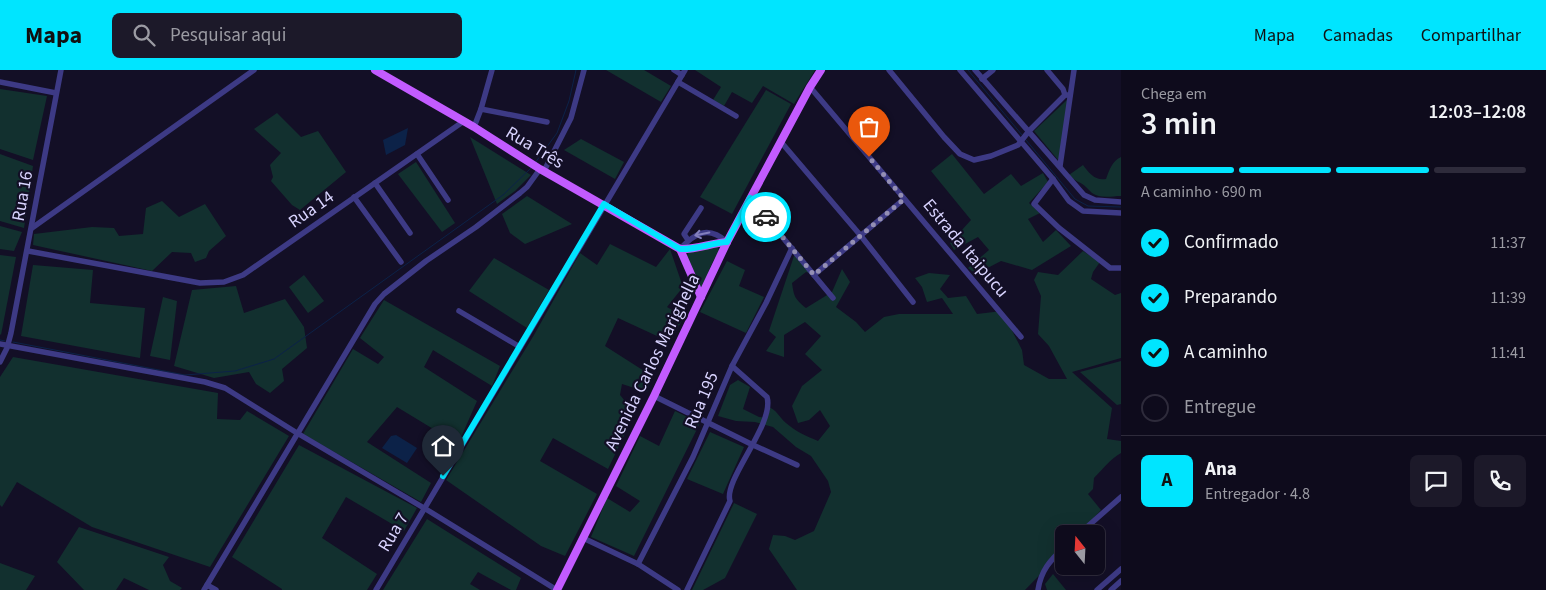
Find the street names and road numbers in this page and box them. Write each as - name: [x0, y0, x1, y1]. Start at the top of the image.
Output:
- street label: Rua Três: [501, 120, 569, 175]
- street label: Rua 16: [6, 169, 39, 223]
- street label: Rua 14: [283, 185, 339, 234]
- street label: Estrada Itaipucu: [917, 194, 1014, 303]
- street label: Avenida Carlos Marighella: [599, 270, 706, 455]
- street label: Rua 195: [678, 368, 725, 432]
- street label: Rua 7: [372, 508, 415, 557]

